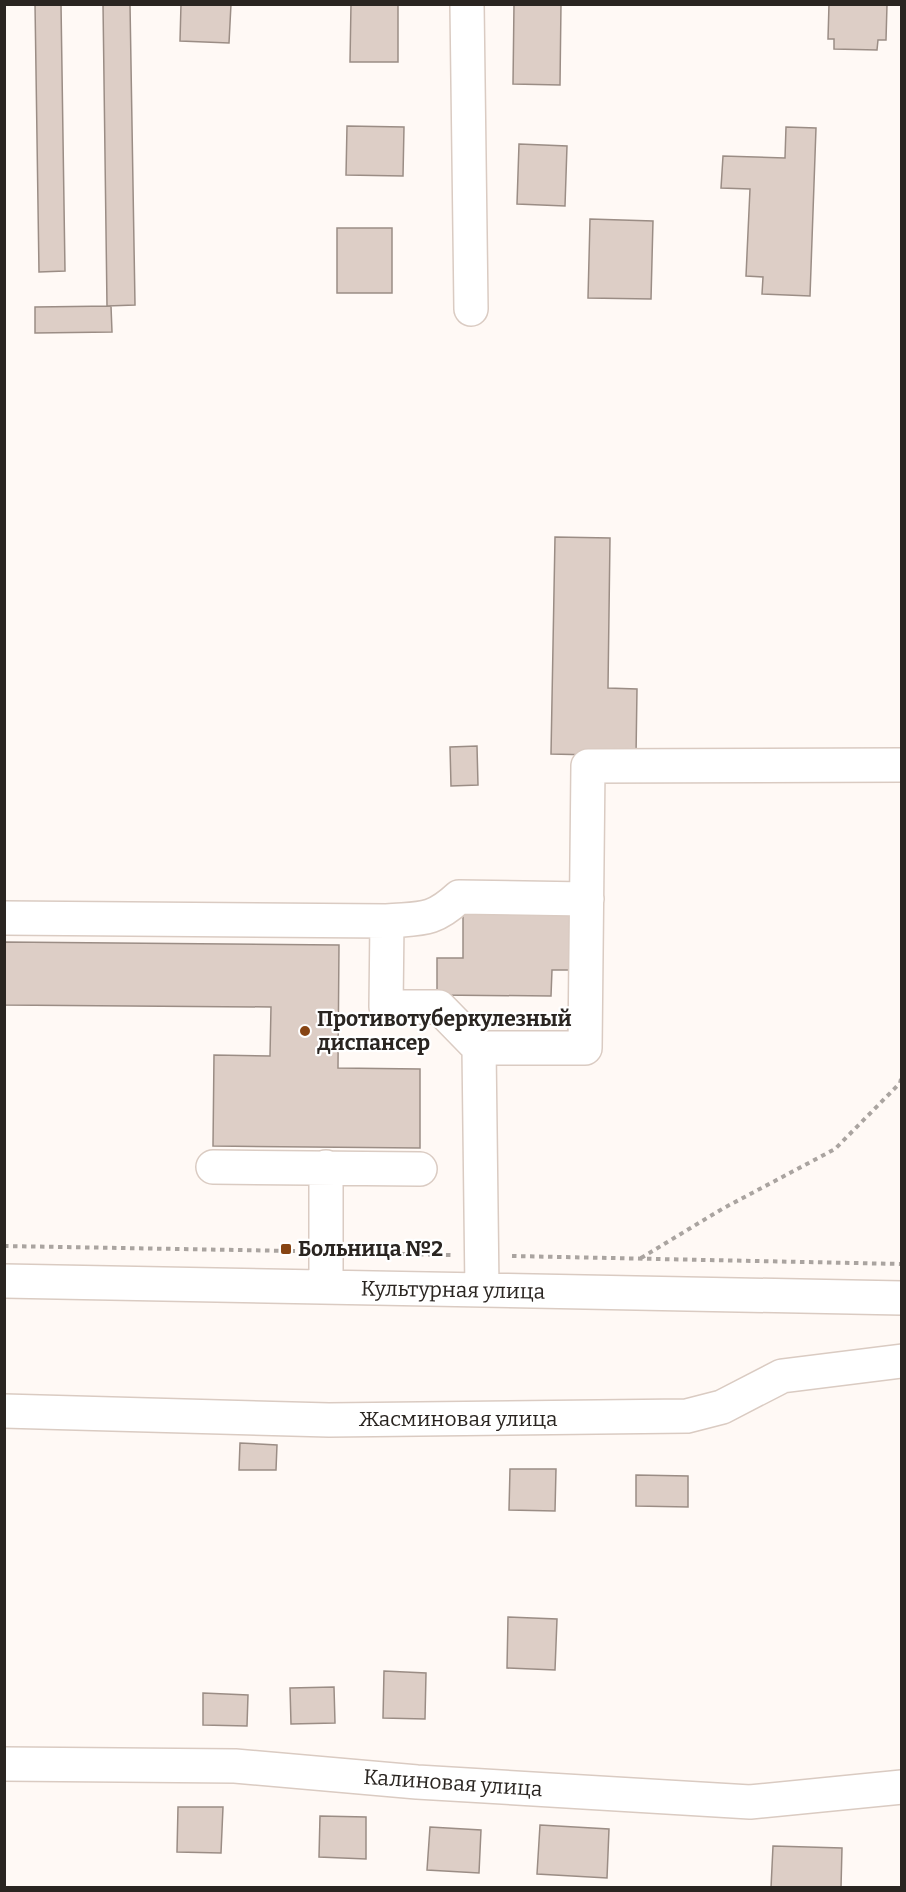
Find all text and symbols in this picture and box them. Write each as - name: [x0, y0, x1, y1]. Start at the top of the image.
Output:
- place label: Противотуберкулезный диспансер: [317, 1006, 572, 1056]
- marker: Противотуберкулезный диспансер: [298, 1024, 312, 1038]
- place label: Больница №2: [298, 1236, 443, 1262]
- marker: Больница №2: [279, 1242, 293, 1256]
- street label: Культурная улица: [361, 1275, 546, 1305]
- street label: Жасминовая улица: [358, 1406, 558, 1432]
- street label: Калиновая улица: [363, 1764, 544, 1802]

